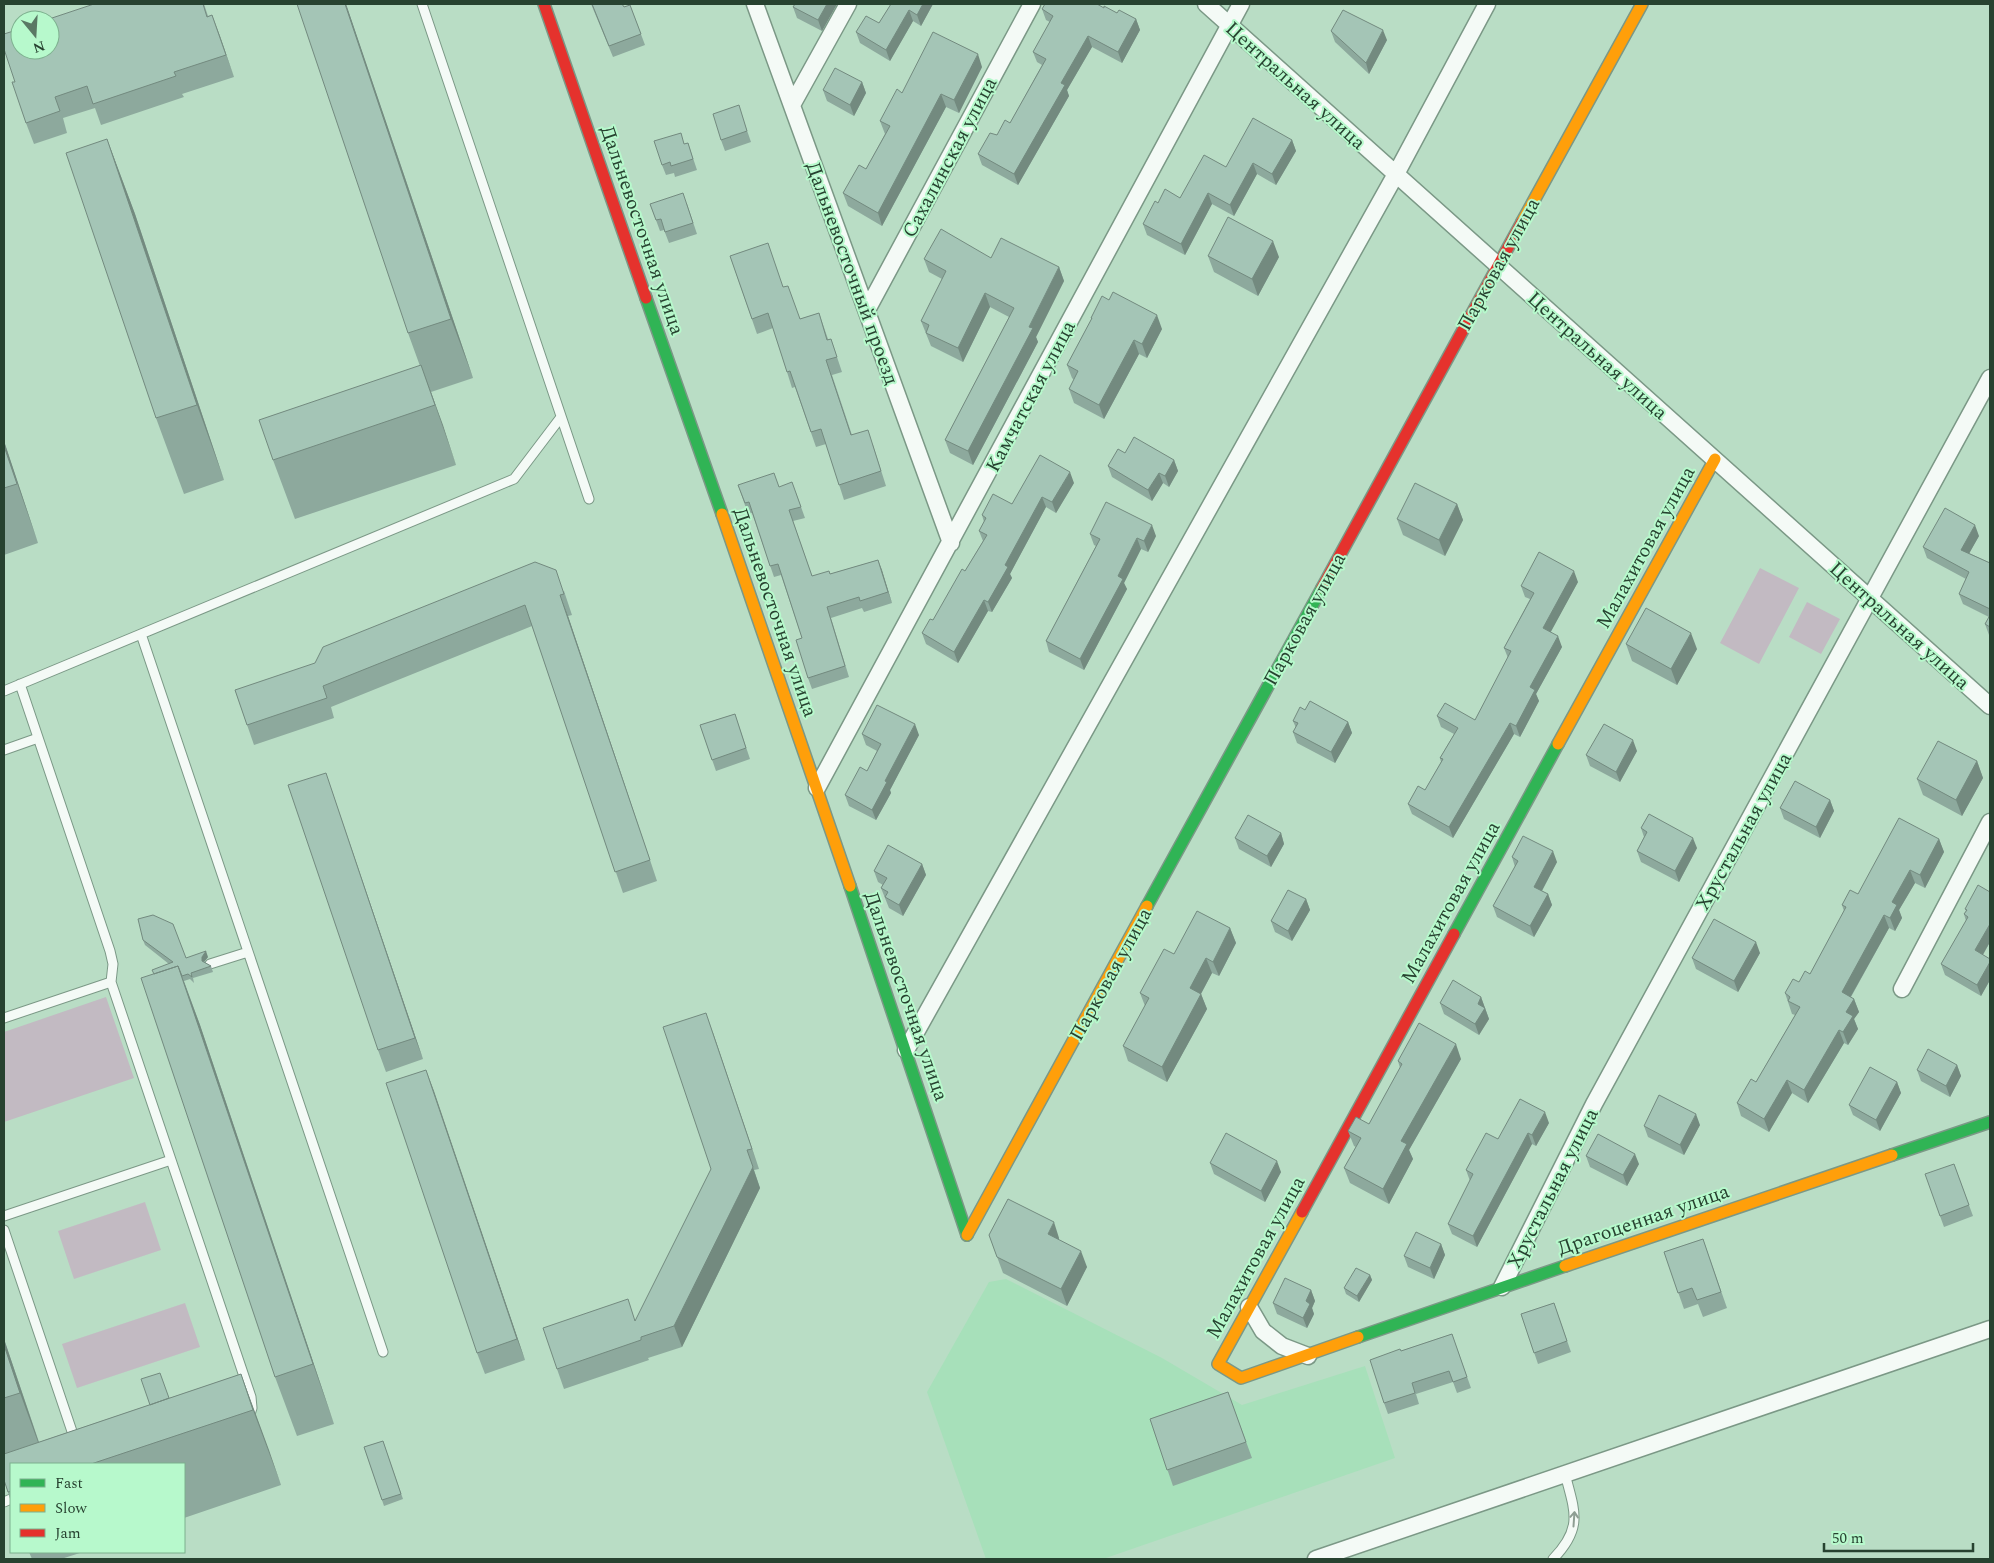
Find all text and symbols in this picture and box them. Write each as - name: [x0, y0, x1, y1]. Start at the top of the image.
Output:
- north arrow: [10, 10, 60, 60]
- street label: Центральная улица: [1218, 14, 1372, 157]
- text: N: [30, 35, 48, 59]
- street label: Сахалинская улица: [895, 72, 1005, 243]
- street label: Дальневосточная улица: [592, 122, 692, 339]
- street label: Дальневосточный проезд: [798, 158, 906, 389]
- street label: Парковая улица: [1450, 192, 1548, 337]
- street label: Центральная улица: [1520, 284, 1674, 427]
- street label: Камчатская улица: [978, 315, 1084, 478]
- street label: Малахитовая улица: [1589, 460, 1703, 634]
- street label: Дальневосточная улица: [725, 504, 825, 721]
- street label: Парковая улица: [1256, 547, 1354, 692]
- street label: Центральная улица: [1822, 554, 1976, 697]
- street label: Хрустальная улица: [1688, 747, 1800, 916]
- street label: Малахитовая улица: [1394, 815, 1508, 989]
- street label: Дальневосточная улица: [856, 888, 956, 1105]
- street label: Парковая улица: [1062, 902, 1160, 1047]
- street label: Хрустальная улица: [1499, 1103, 1606, 1274]
- street label: Малахитовая улица: [1199, 1170, 1313, 1344]
- street label: Драгоценная улица: [1553, 1176, 1734, 1263]
- legend: [10, 1463, 185, 1553]
- text: Fast: [55, 1472, 83, 1495]
- text: Slow: [55, 1497, 87, 1520]
- one-way arrow: [1569, 1512, 1578, 1528]
- scale bar: [1824, 1520, 1973, 1552]
- text: Jam: [55, 1522, 81, 1545]
- text: 50 m: [1832, 1527, 1864, 1550]

